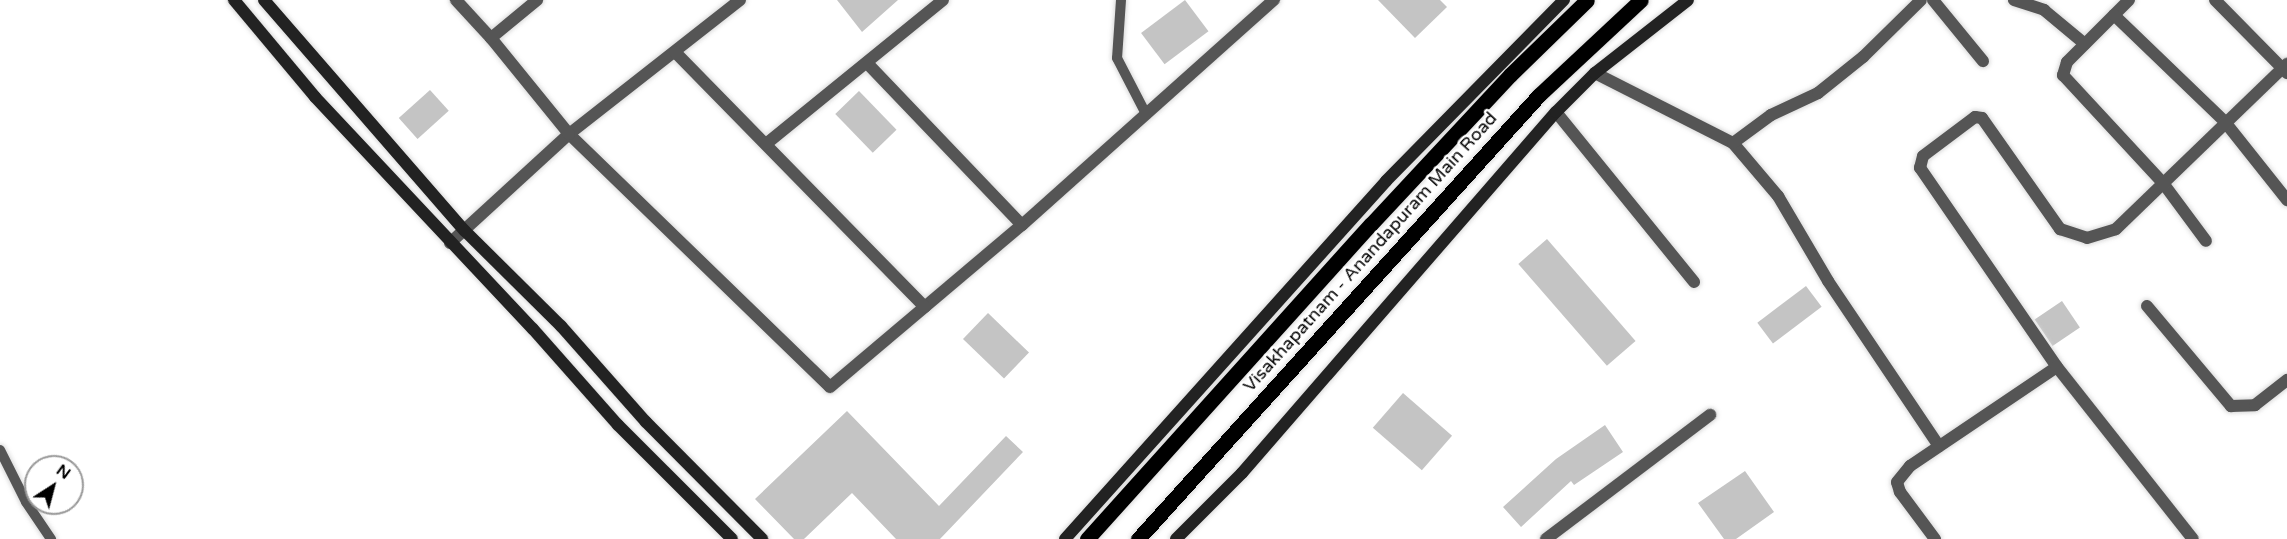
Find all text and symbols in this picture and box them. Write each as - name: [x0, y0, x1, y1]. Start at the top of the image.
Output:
- street label: Visakhapatnam - Anandapuram Main Road: [1238, 108, 1502, 396]
- north arrow: [24, 455, 84, 515]
- text: N: [52, 460, 74, 484]

